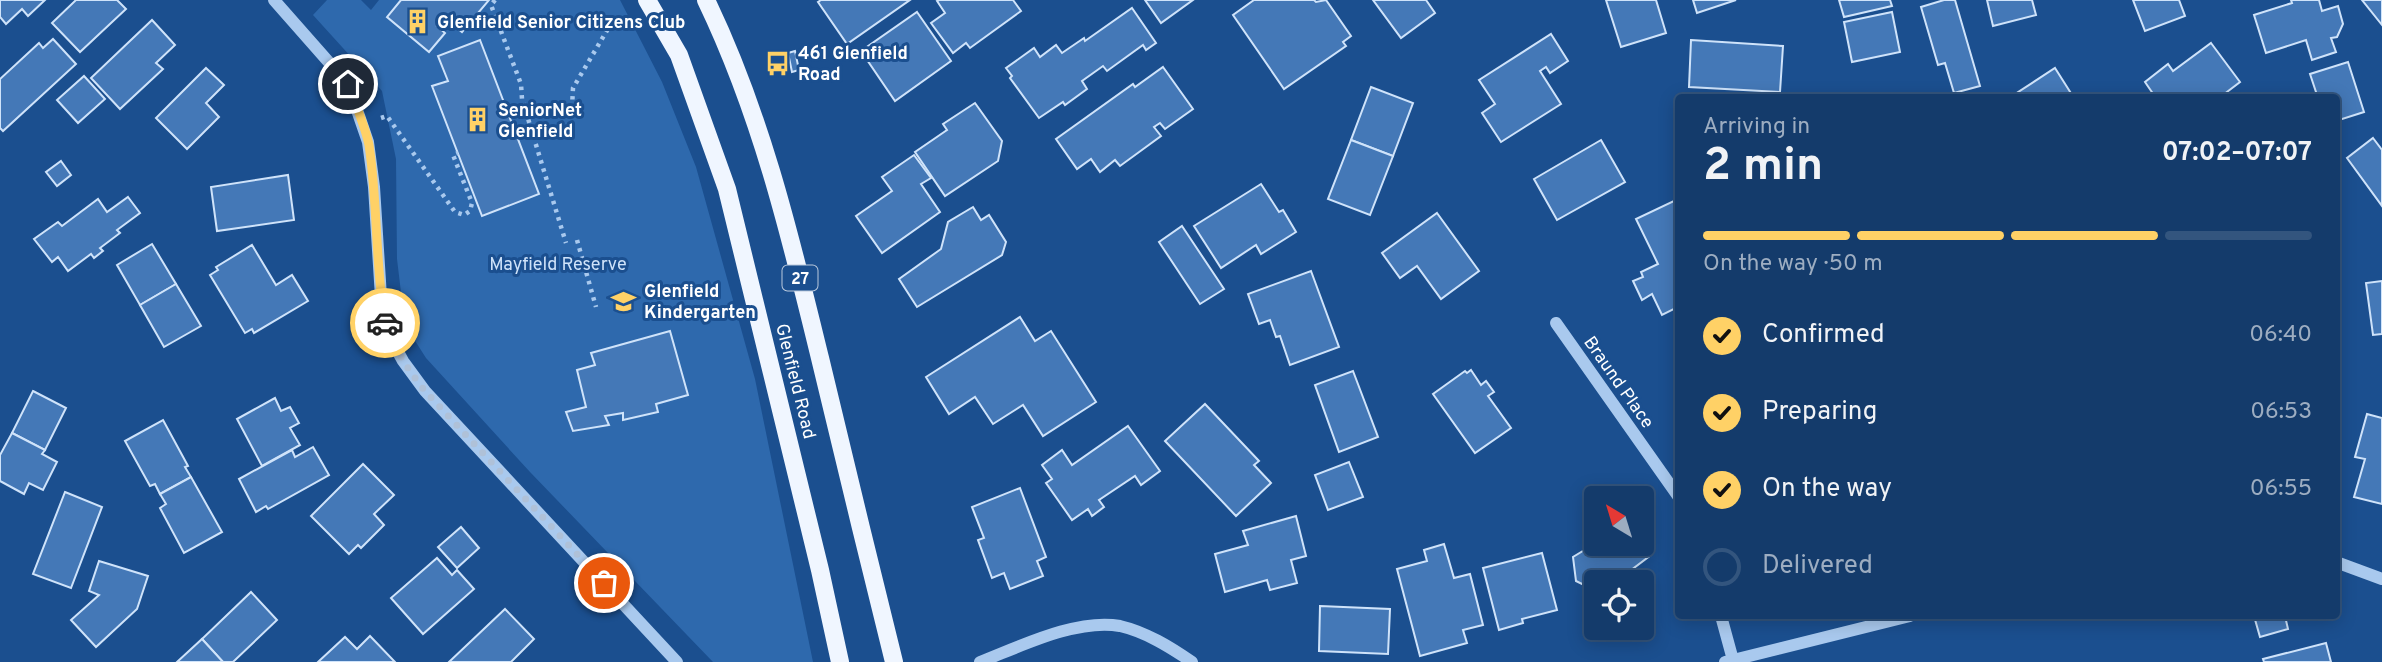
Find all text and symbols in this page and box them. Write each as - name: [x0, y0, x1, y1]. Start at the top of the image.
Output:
- building icon: Glenfield Senior Citizens Club: [403, 8, 431, 36]
- place label: Glenfield Senior Citizens Club: [437, 12, 685, 35]
- place label: 461 Glenfield Road: [798, 43, 908, 87]
- bus stop icon: 461 Glenfield Road: [764, 49, 792, 77]
- pin: [318, 54, 378, 114]
- icon: home: [329, 65, 367, 103]
- place label: SeniorNet Glenfield: [498, 100, 582, 144]
- building icon: SeniorNet Glenfield: [464, 106, 492, 134]
- text: Arriving in: [1703, 113, 1810, 142]
- text: 07:02–07:07: [2162, 137, 2312, 170]
- text: 2 min: [1703, 138, 1823, 197]
- text: On the way · 50 m: [1703, 250, 1883, 279]
- park label: Mayfield Reserve: [489, 254, 627, 277]
- road number: 27: [782, 266, 818, 290]
- place label: Glenfield Kindergarten: [644, 281, 756, 325]
- school or university icon: Glenfield Kindergarten: [610, 287, 638, 315]
- courier: [350, 288, 420, 358]
- icon: car: [366, 304, 404, 342]
- icon: check: [1703, 317, 1741, 355]
- text: Confirmed: [1762, 319, 1885, 352]
- street label: Glenfield Road: [769, 321, 820, 441]
- text: 06:40: [2249, 321, 2312, 350]
- street label: Braund Place: [1577, 332, 1658, 434]
- icon: check: [1703, 394, 1741, 432]
- text: Preparing: [1762, 396, 1877, 429]
- text: 06:53: [2250, 398, 2312, 427]
- icon: check: [1703, 471, 1741, 509]
- text: On the way: [1762, 473, 1892, 506]
- text: 06:55: [2250, 475, 2312, 504]
- north arrow: [1584, 486, 1654, 556]
- map controls: [1584, 486, 1654, 640]
- text: Delivered: [1762, 550, 1873, 583]
- pin: [574, 553, 634, 613]
- icon: bag: [585, 564, 623, 602]
- button: locate: [1584, 570, 1654, 640]

